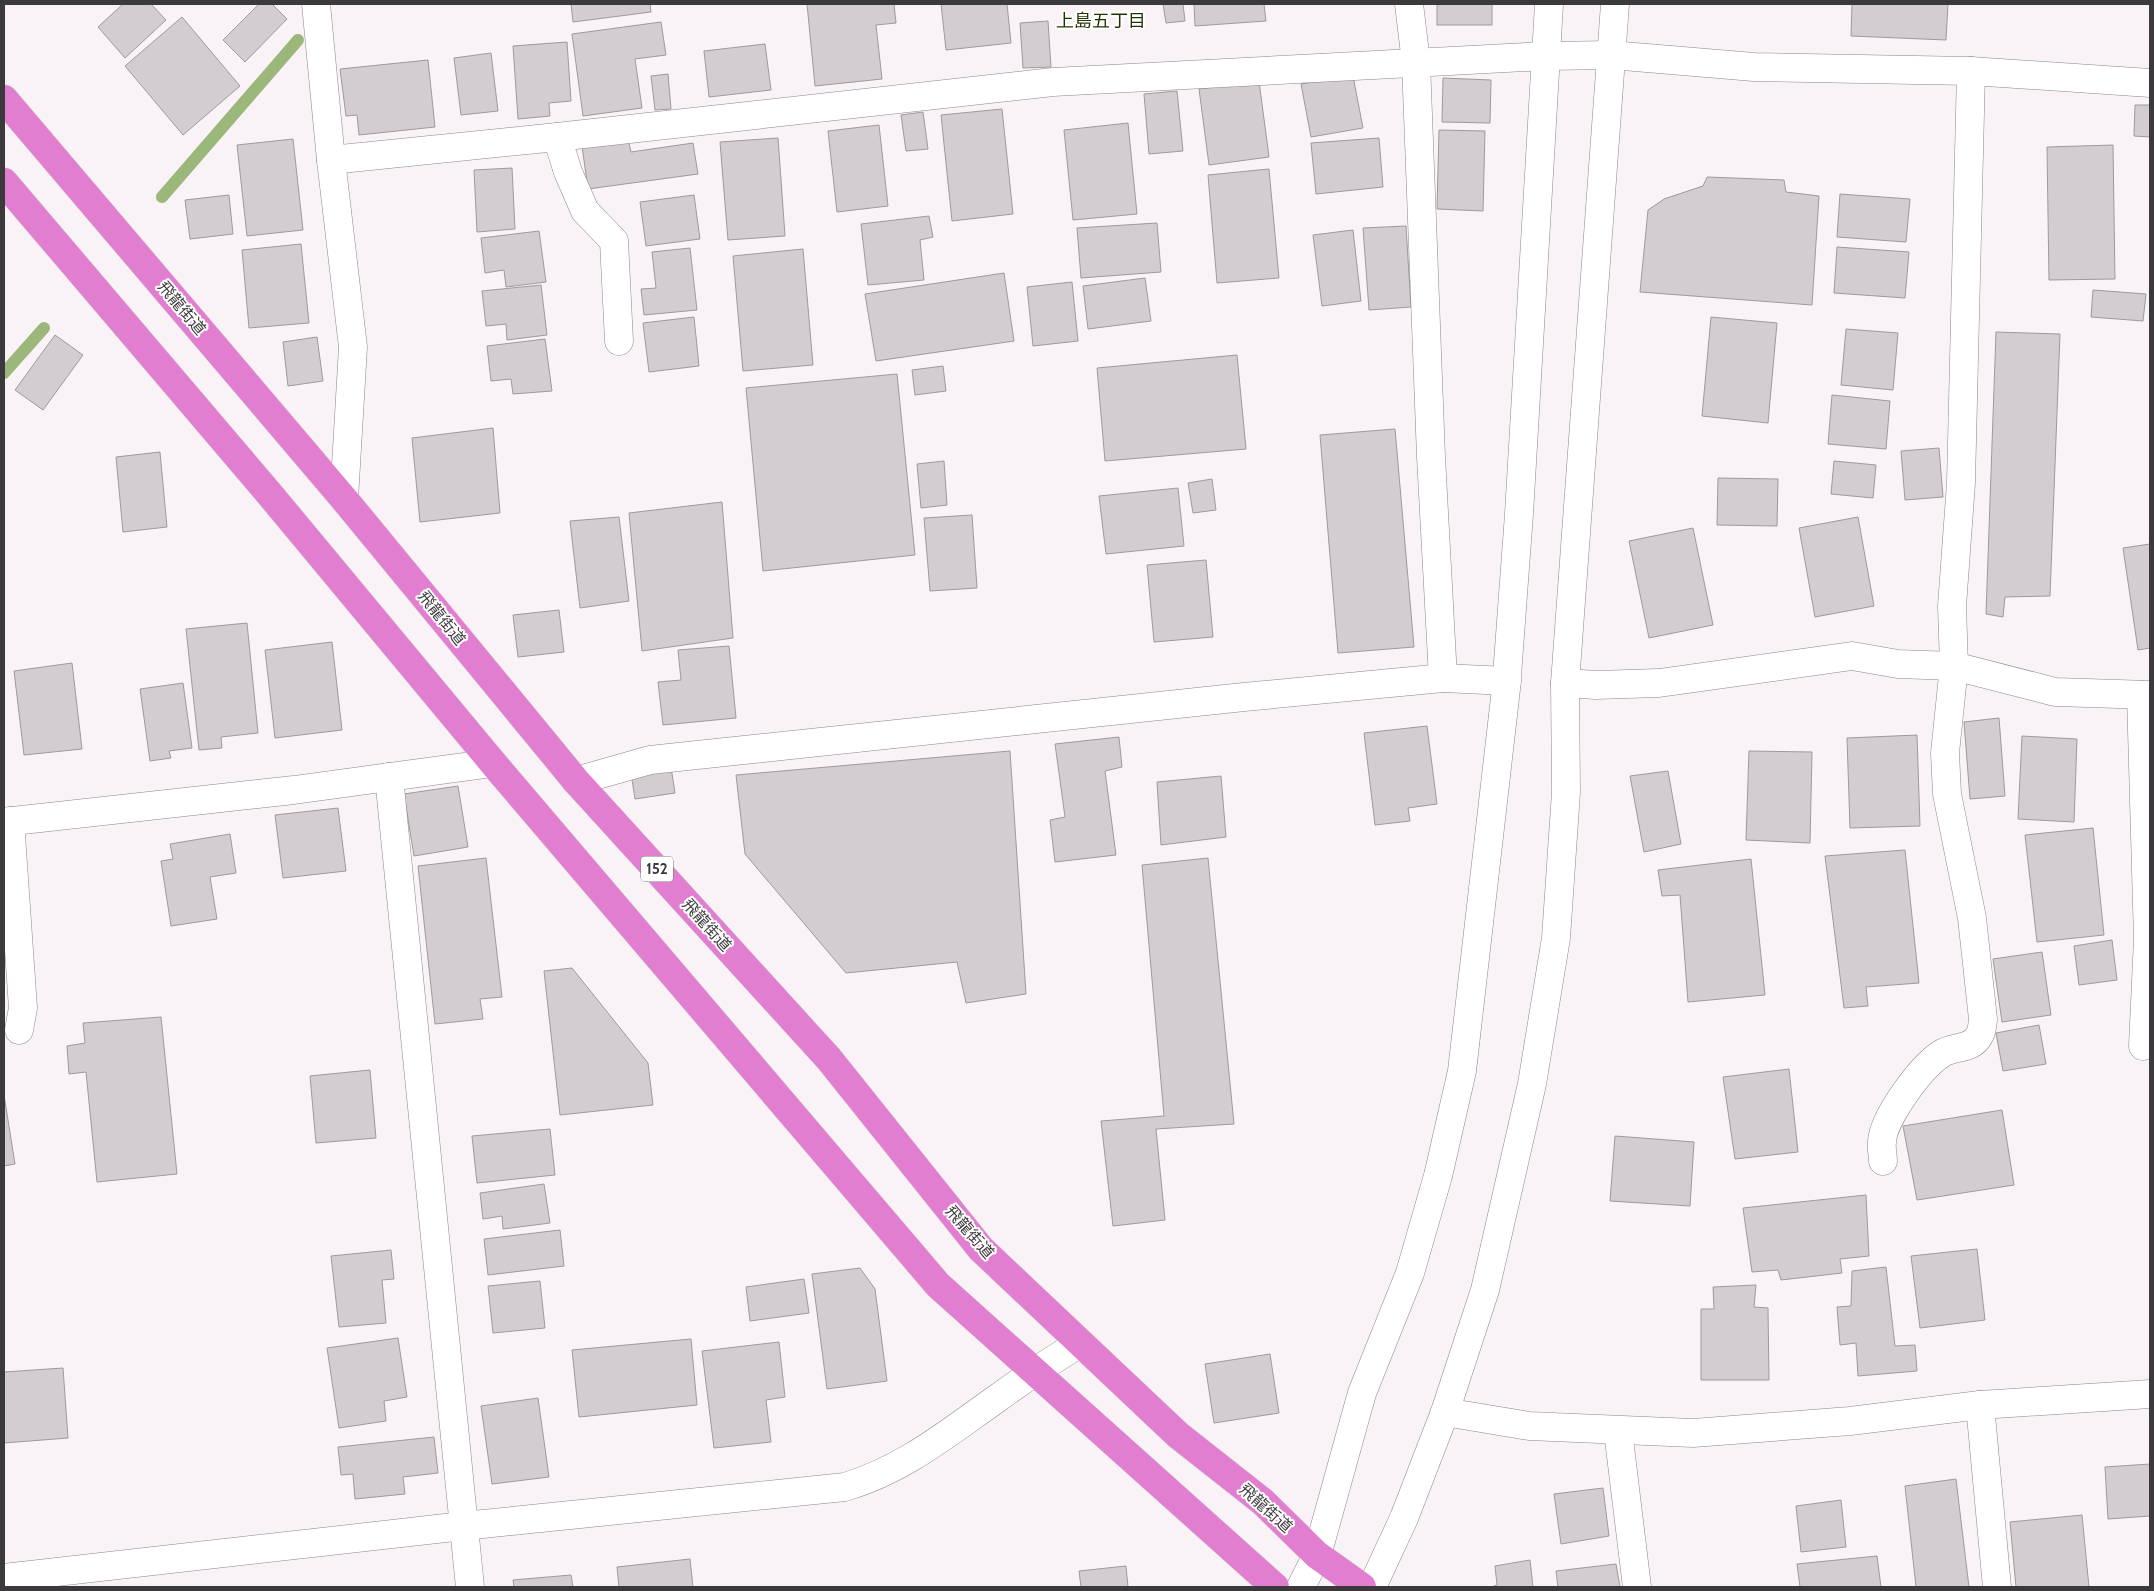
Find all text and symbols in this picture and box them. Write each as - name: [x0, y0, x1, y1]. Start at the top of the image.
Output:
- district label: 上島五丁目: [1056, 10, 1146, 32]
- street label: 飛龍街道: [154, 277, 210, 339]
- street label: 飛龍街道: [414, 587, 470, 649]
- road number: 152: [641, 856, 673, 882]
- street label: 飛龍街道: [679, 895, 735, 955]
- street label: 飛龍街道: [942, 1202, 998, 1262]
- street label: 飛龍街道: [1236, 1480, 1296, 1536]

